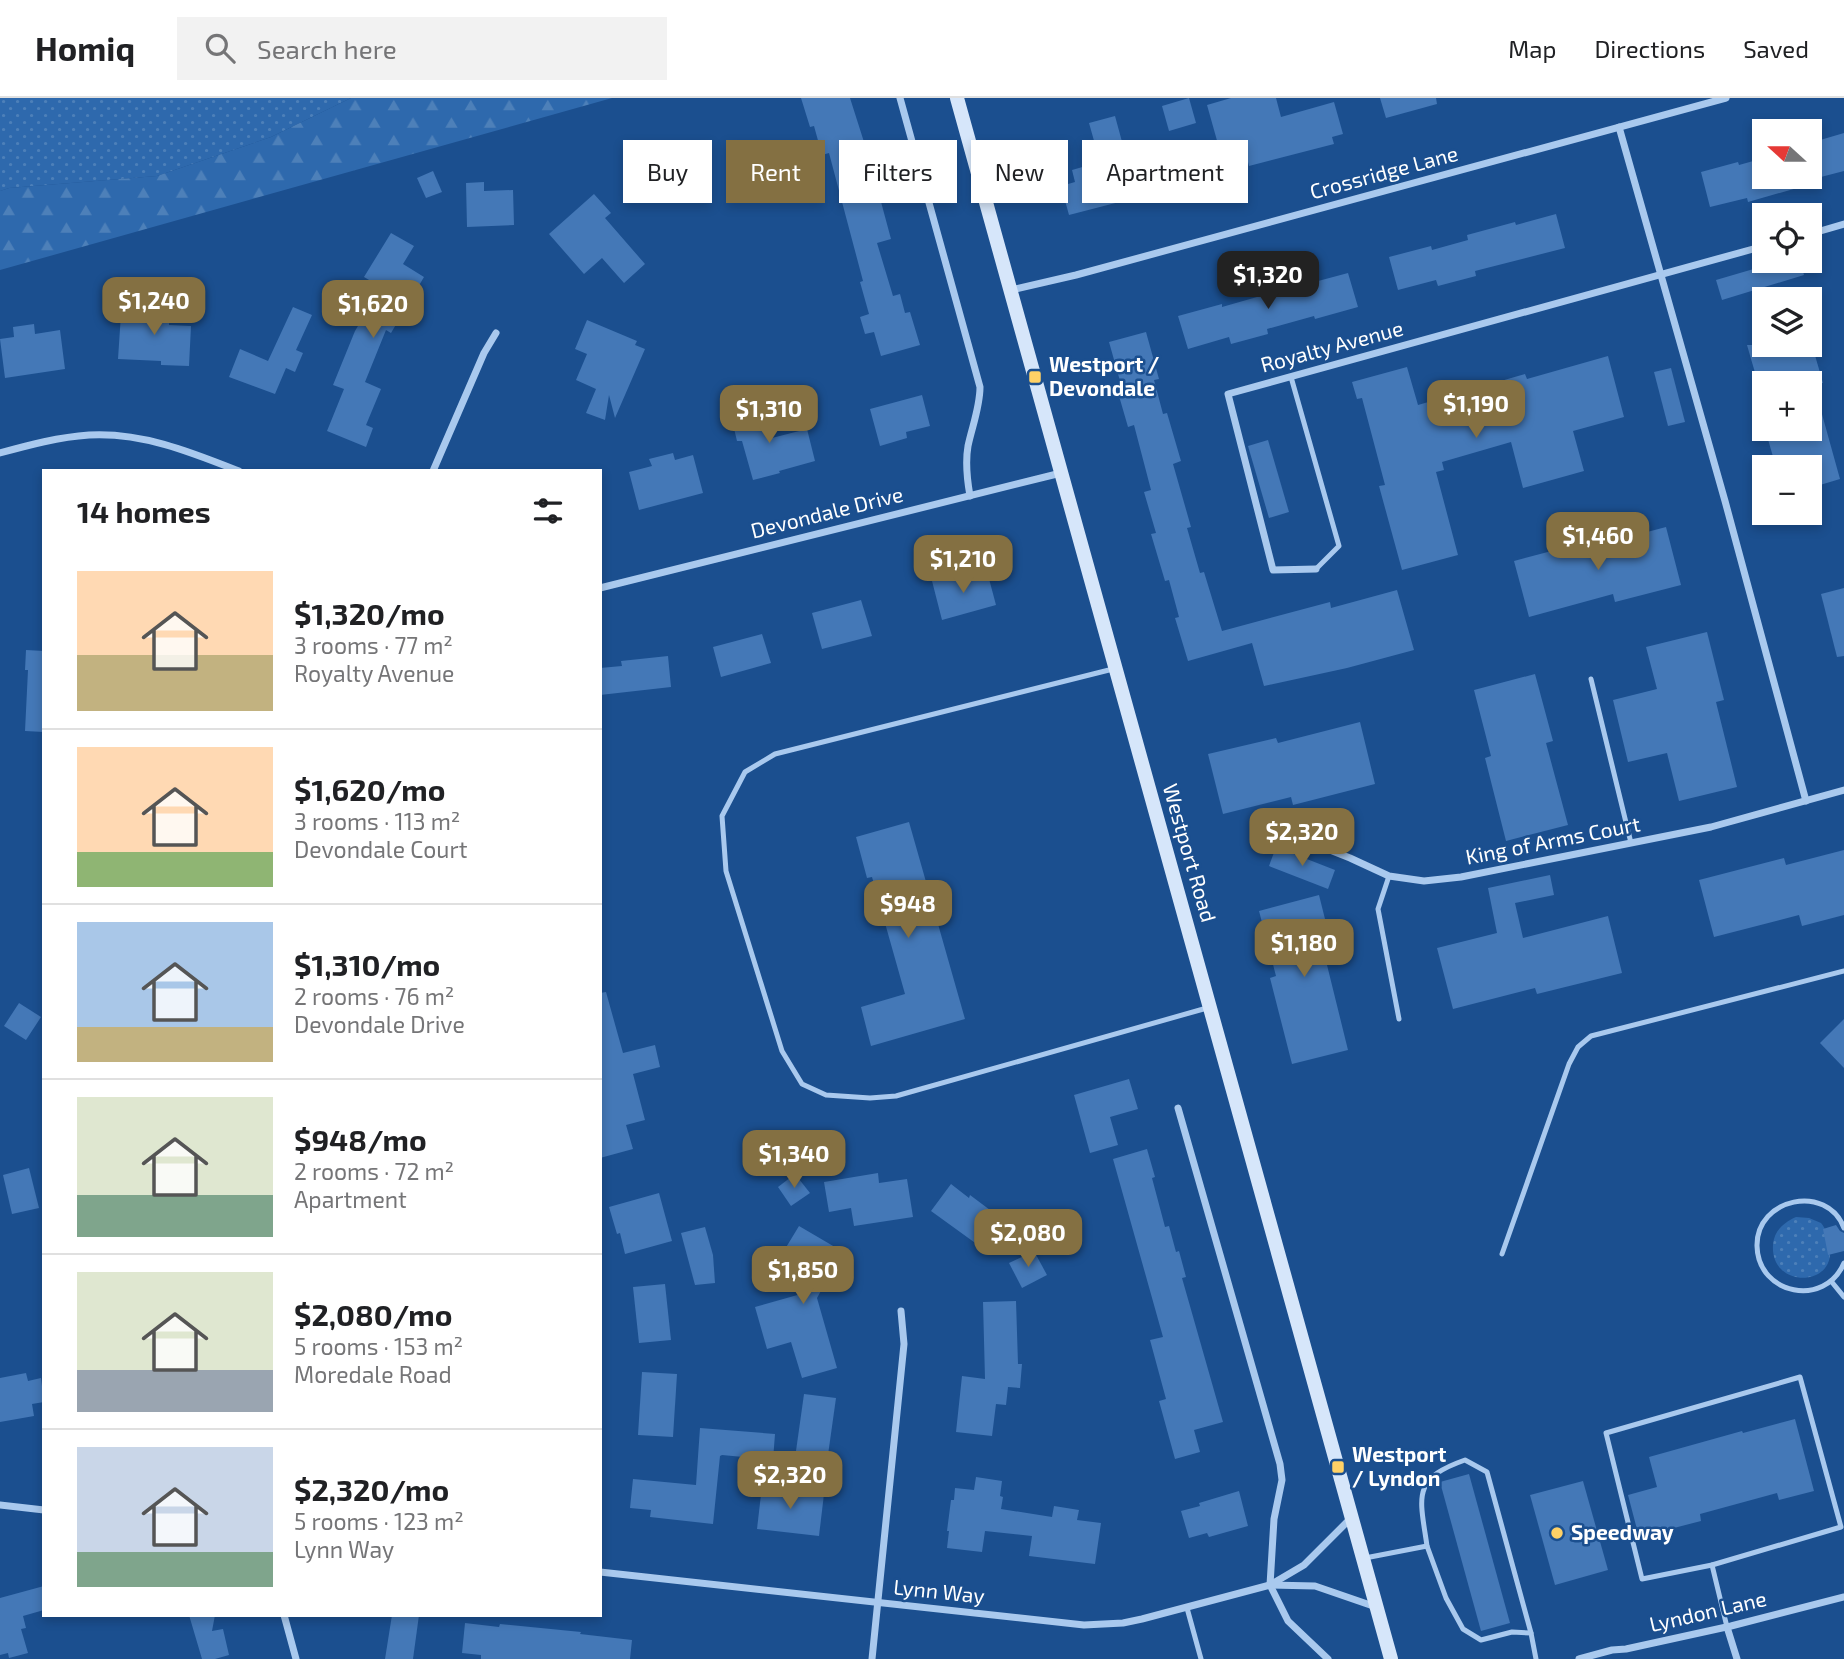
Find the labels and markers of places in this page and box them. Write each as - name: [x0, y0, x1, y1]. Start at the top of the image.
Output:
- pin: $1,320: [1211, 252, 1325, 311]
- pin: $1,240: [97, 278, 211, 337]
- pin: $1,620: [316, 280, 430, 340]
- place label: Westport / Devondale: [1049, 351, 1160, 400]
- marker: Westport / Devondale: [1027, 369, 1043, 385]
- pin: $1,190: [1419, 380, 1533, 440]
- pin: $1,310: [712, 386, 826, 445]
- pin: $1,460: [1541, 512, 1655, 572]
- pin: $1,210: [906, 536, 1020, 595]
- pin: $2,320: [1245, 808, 1359, 868]
- pin: $948: [867, 880, 949, 940]
- pin: $1,180: [1247, 920, 1361, 979]
- pin: $1,340: [737, 1130, 851, 1190]
- pin: $2,080: [971, 1210, 1085, 1269]
- pin: $1,850: [746, 1246, 860, 1306]
- place label: Westport / Lyndon: [1352, 1441, 1447, 1491]
- pin: $2,320: [733, 1452, 847, 1511]
- marker: Westport / Lyndon: [1330, 1459, 1346, 1475]
- place label: Speedway: [1571, 1519, 1674, 1545]
- marker: Speedway: [1549, 1525, 1565, 1541]

